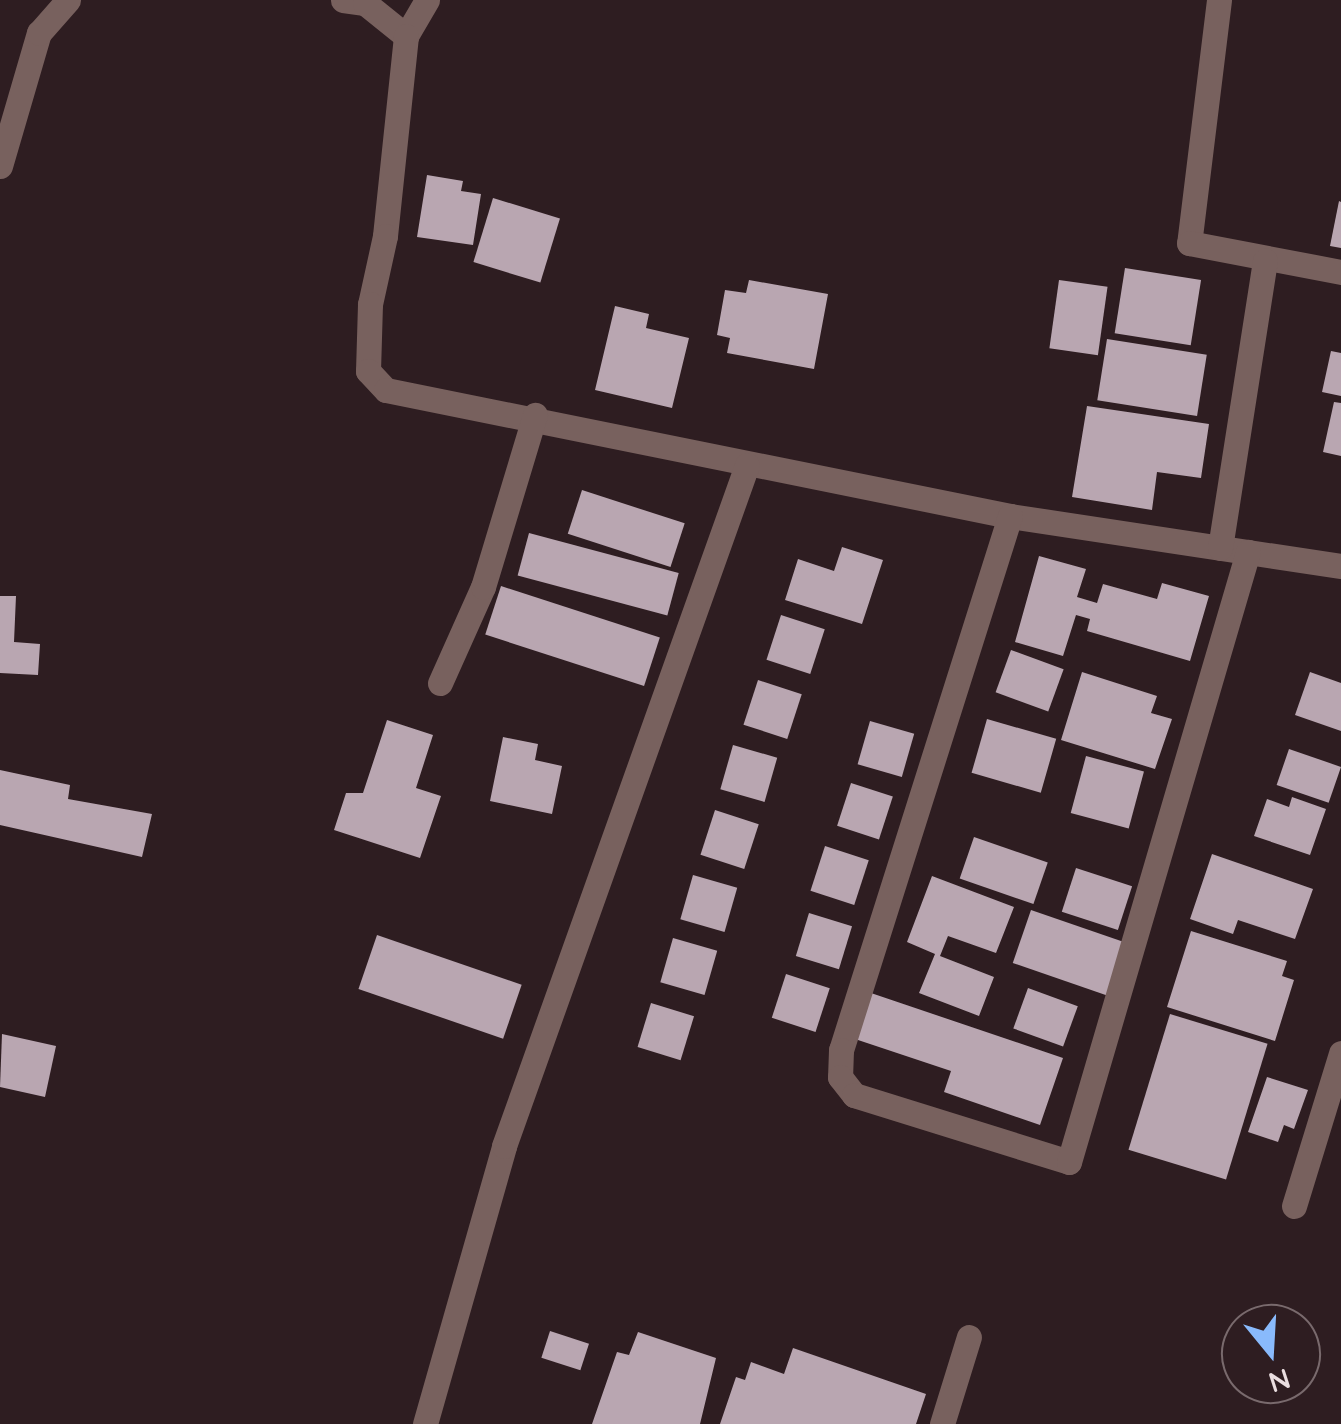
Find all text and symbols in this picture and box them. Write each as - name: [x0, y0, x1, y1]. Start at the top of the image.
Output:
- north arrow: [1221, 1304, 1321, 1404]
- text: N: [1265, 1361, 1295, 1401]

